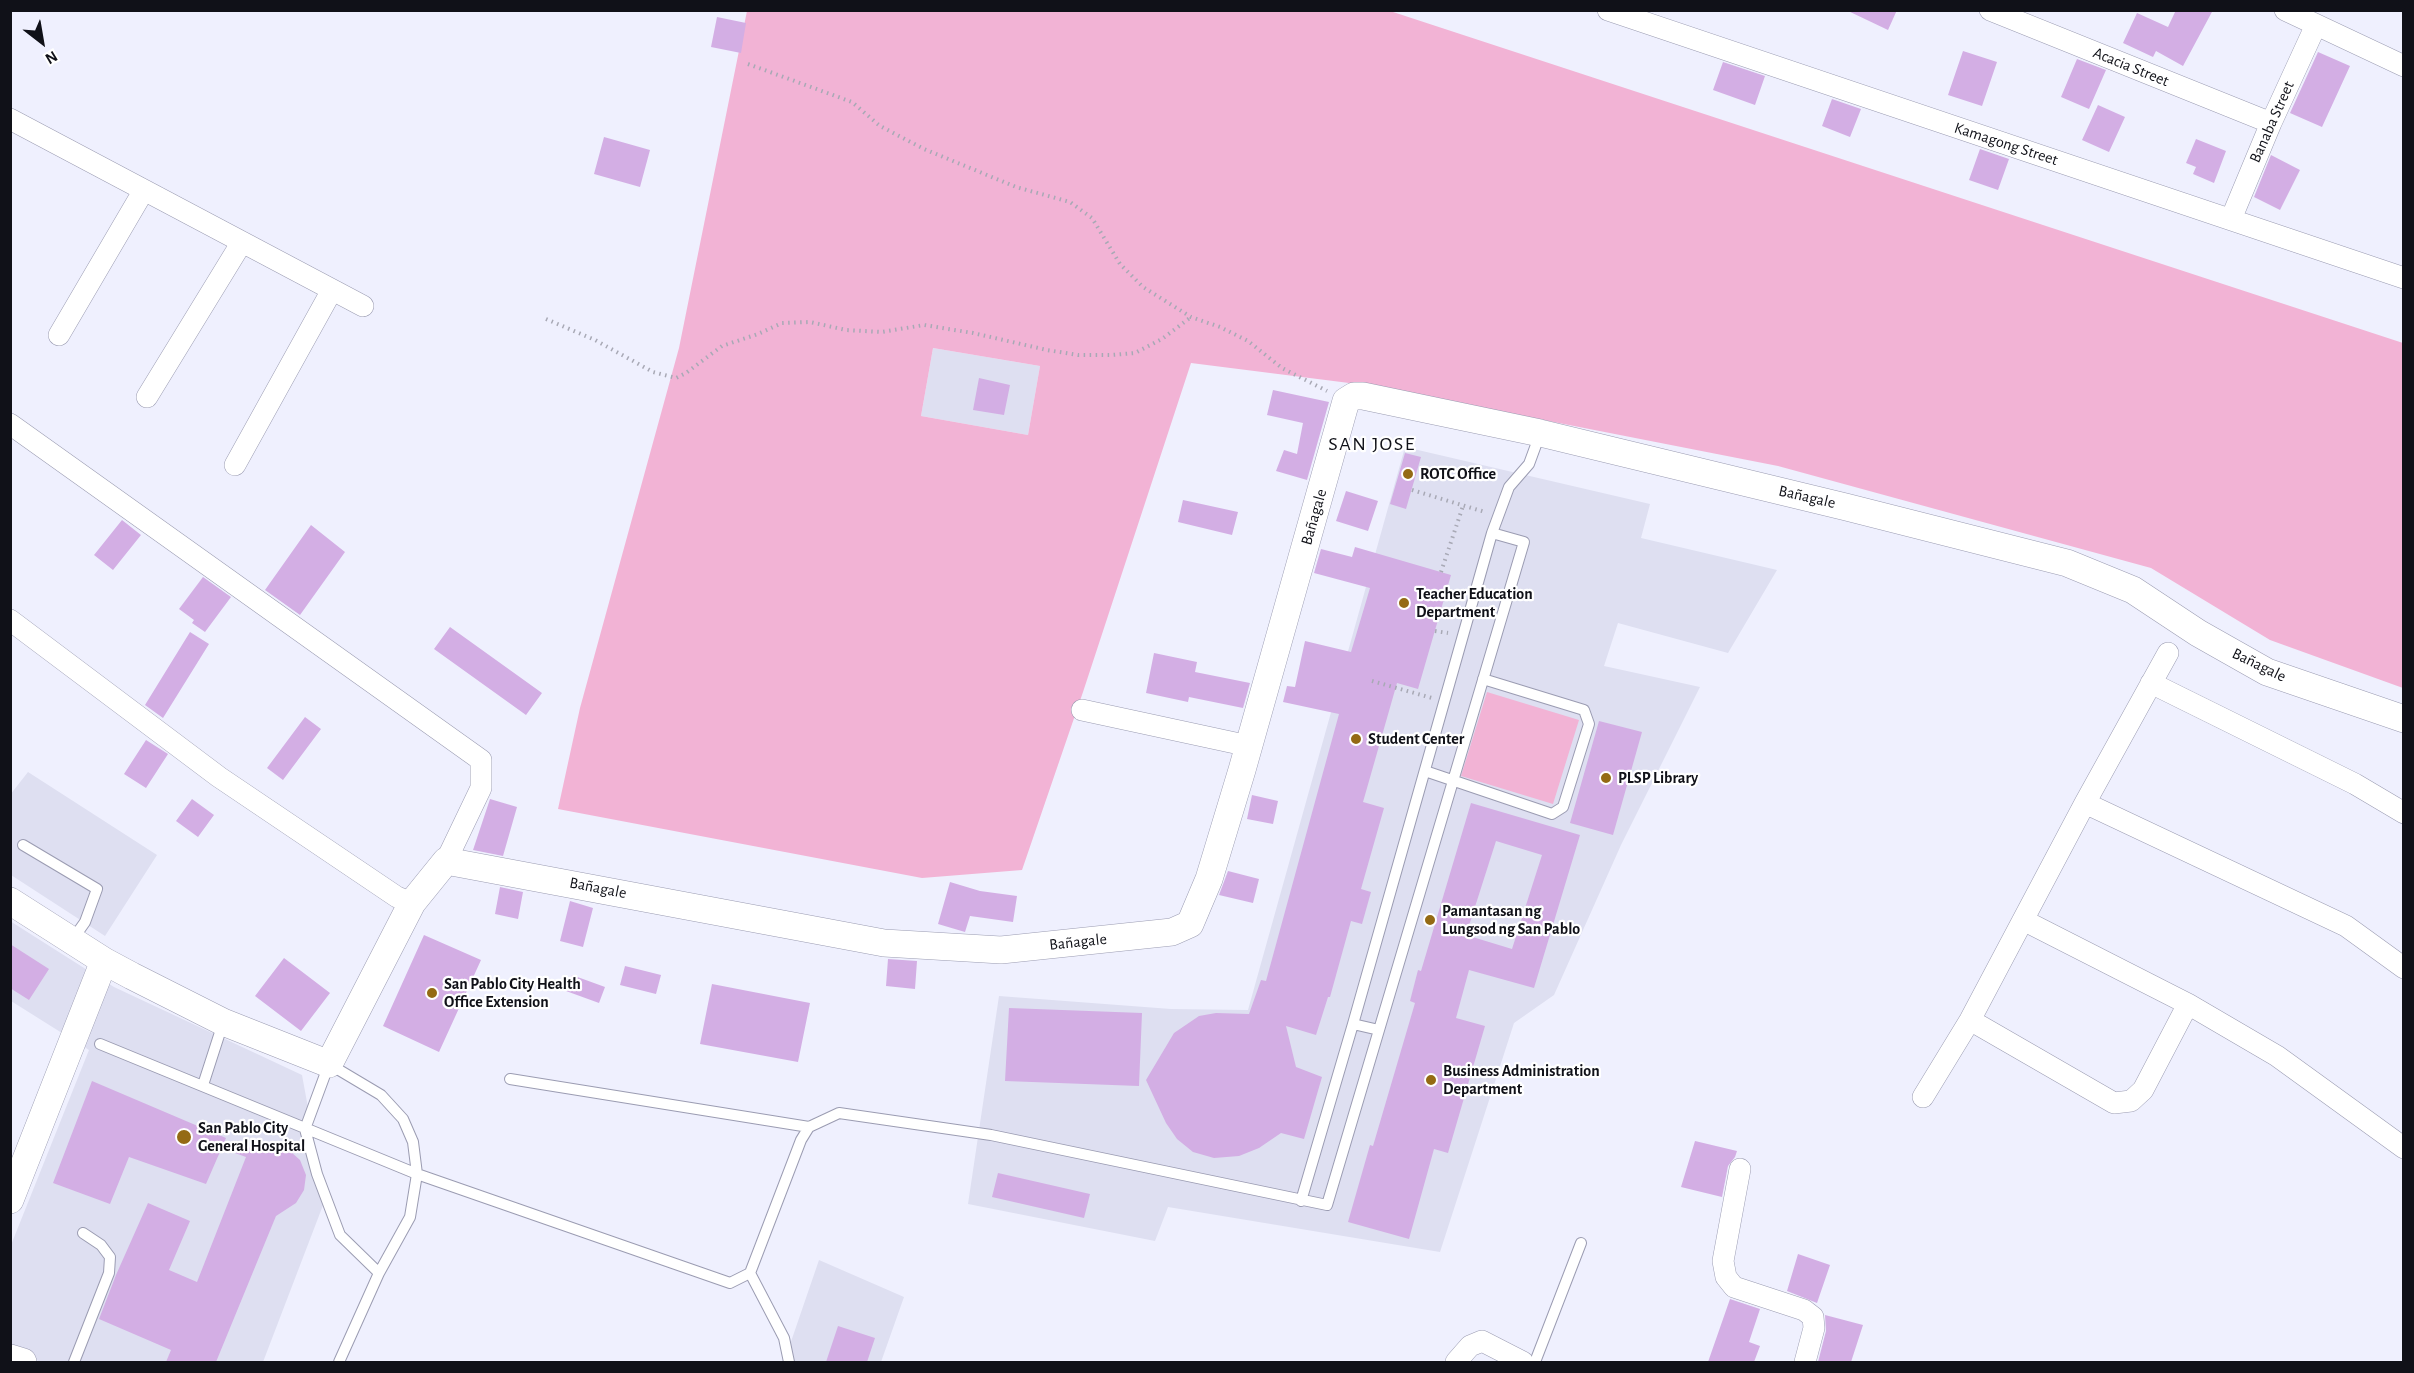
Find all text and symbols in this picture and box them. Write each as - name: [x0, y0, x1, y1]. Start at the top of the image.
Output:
- north arrow: [12, 12, 72, 72]
- street label: Acacia Street: [2090, 43, 2172, 91]
- text: N: [42, 48, 60, 67]
- street label: Banaba Street: [2245, 78, 2299, 166]
- street label: Kamagong Street: [1952, 118, 2060, 170]
- district label: SAN JOSE: [1328, 432, 1416, 456]
- place label: ROTC Office: [1420, 464, 1496, 484]
- marker: ROTC Office: [1401, 467, 1415, 481]
- street label: Bañagale: [1777, 481, 1837, 513]
- street label: Bañagale: [1297, 487, 1331, 547]
- place label: Teacher Education Department: [1416, 584, 1533, 622]
- marker: Teacher Education Department: [1397, 596, 1411, 610]
- street label: Bañagale: [2229, 644, 2289, 686]
- place label: Student Center: [1368, 729, 1464, 749]
- marker: Student Center: [1349, 732, 1363, 746]
- place label: PLSP Library: [1618, 768, 1698, 788]
- marker: PLSP Library: [1599, 771, 1613, 785]
- street label: Bañagale: [568, 873, 628, 903]
- place label: Pamantasan ng Lungsod ng San Pablo: [1442, 901, 1580, 939]
- marker: Pamantasan ng Lungsod ng San Pablo: [1423, 913, 1437, 927]
- street label: Bañagale: [1048, 929, 1108, 955]
- place label: San Pablo City Health Office Extension: [444, 974, 581, 1012]
- marker: San Pablo City Health Office Extension: [425, 986, 439, 1000]
- place label: Business Administration Department: [1443, 1061, 1600, 1099]
- marker: Business Administration Department: [1424, 1073, 1438, 1087]
- place label: San Pablo City General Hospital: [198, 1118, 305, 1156]
- marker: San Pablo City General Hospital: [175, 1128, 193, 1146]

